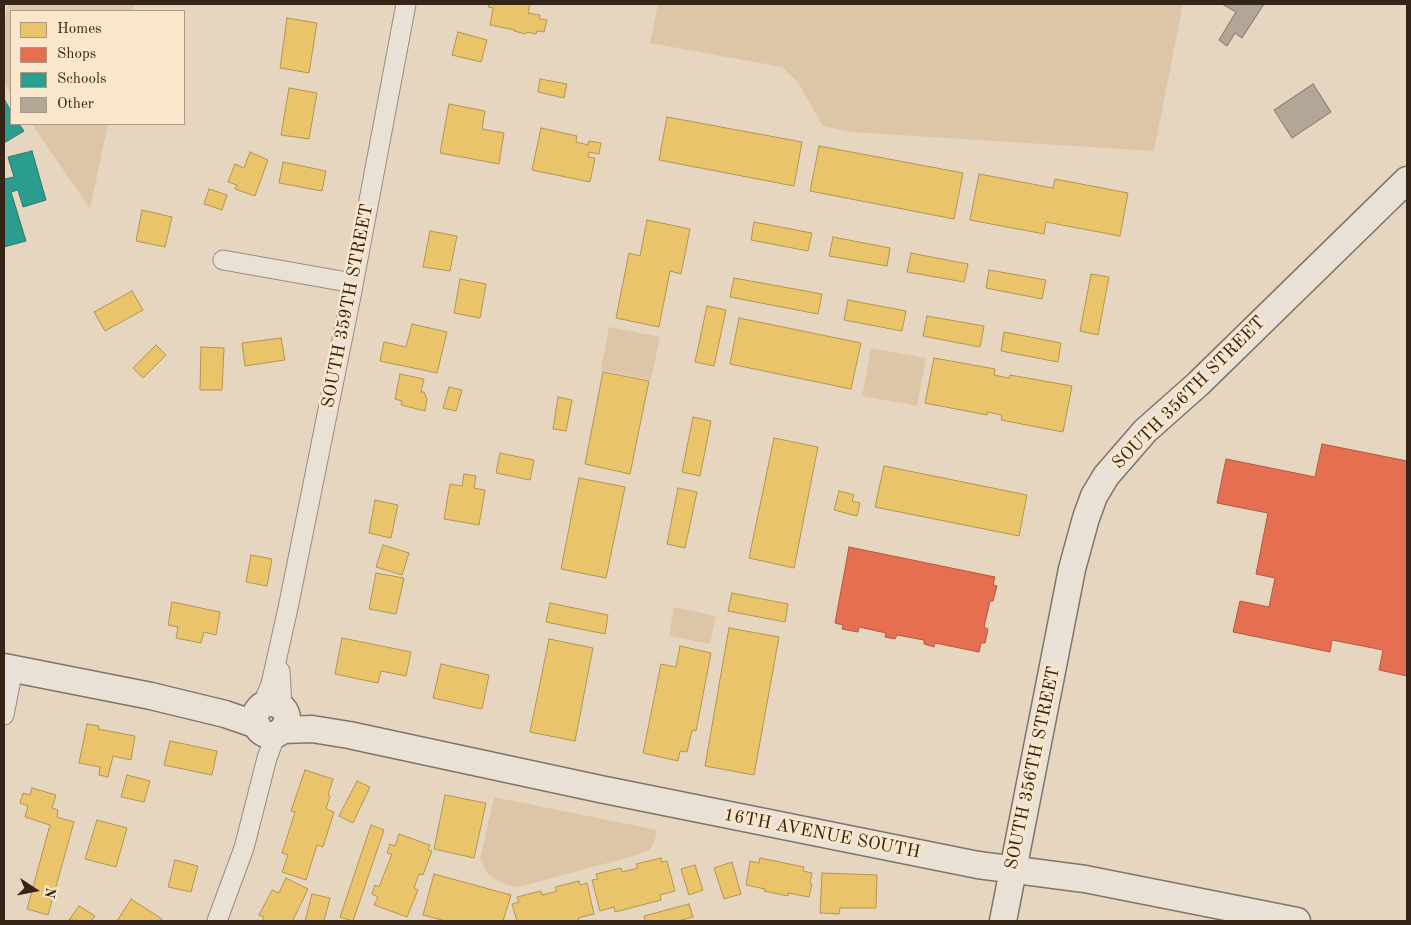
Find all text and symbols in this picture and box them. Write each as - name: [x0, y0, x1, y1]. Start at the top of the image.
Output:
- legend: [10, 10, 185, 125]
- text: Homes: [57, 22, 102, 37]
- text: Shops: [57, 47, 96, 62]
- text: Schools: [57, 72, 106, 87]
- text: Other: [57, 97, 94, 112]
- street label: SOUTH 359TH STREET: [318, 202, 378, 410]
- street label: SOUTH 356TH STREET: [1108, 312, 1270, 474]
- street label: SOUTH 356TH STREET: [1001, 664, 1065, 872]
- street label: 16TH AVENUE SOUTH: [722, 804, 922, 864]
- north arrow: [10, 865, 60, 915]
- text: N: [42, 886, 58, 899]

